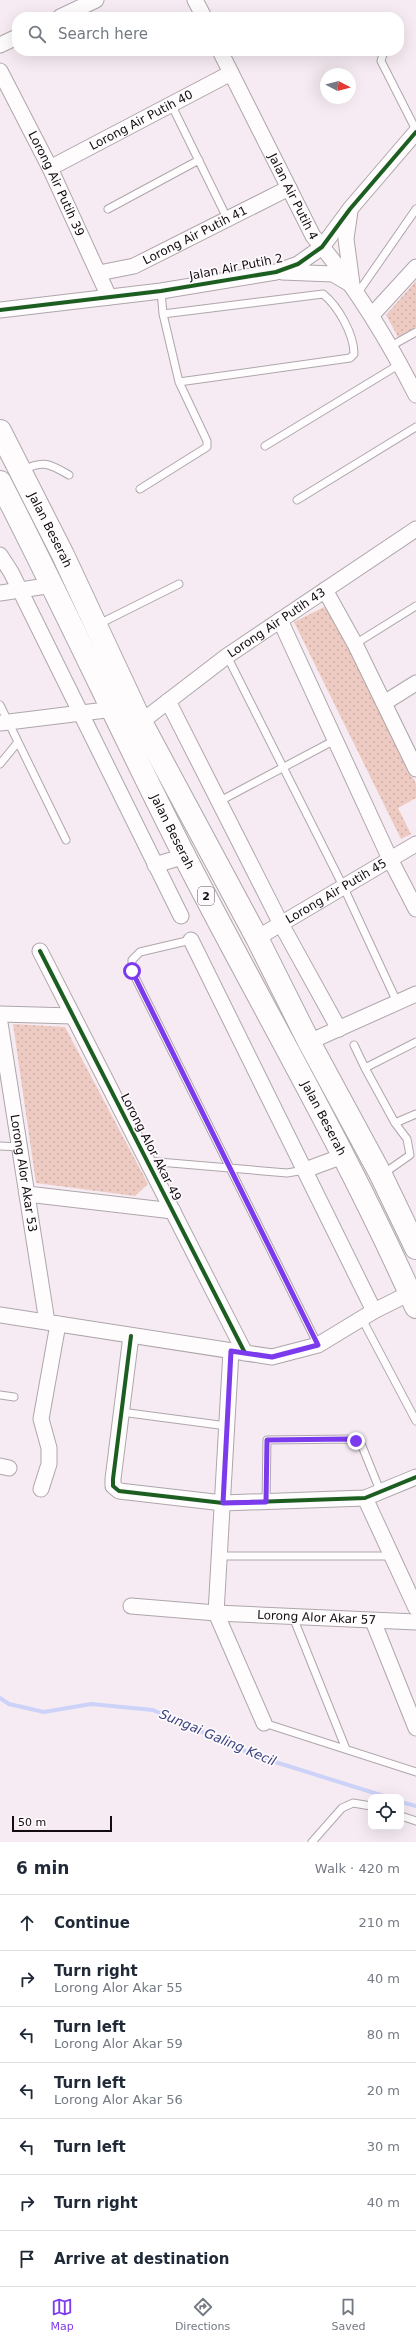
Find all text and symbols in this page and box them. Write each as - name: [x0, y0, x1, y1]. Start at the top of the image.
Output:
- search box: [12, 12, 404, 56]
- icon: search: [26, 23, 48, 45]
- text: Search here: [58, 25, 148, 43]
- north arrow: [320, 68, 356, 104]
- street label: Lorong Air Putih 40: [87, 87, 195, 153]
- street label: Lorong Air Putih 39: [25, 129, 87, 238]
- street label: Jalan Air Putih 4: [265, 150, 321, 242]
- street label: Lorong Air Putih 41: [141, 203, 249, 267]
- street label: Jalan Air Putih 2: [187, 251, 284, 283]
- street label: Jalan Beserah: [25, 489, 75, 570]
- street label: Lorong Air Putih 43: [225, 585, 328, 661]
- street label: Jalan Beserah: [147, 791, 197, 872]
- street label: Lorong Air Putih 45: [283, 856, 389, 926]
- road number: 2: [198, 887, 214, 905]
- route start: [123, 962, 141, 980]
- street label: Jalan Beserah: [298, 1078, 349, 1158]
- street label: Lorong Alor Akar 49: [118, 1091, 184, 1203]
- street label: Lorong Alor Akar 53: [7, 1113, 40, 1233]
- route end: [347, 1432, 365, 1450]
- street label: Lorong Alor Akar 57: [257, 1608, 376, 1627]
- water label: Sungai Galing Kecil: [157, 1706, 279, 1769]
- map controls: [368, 1794, 404, 1830]
- button: locate: [368, 1794, 404, 1830]
- scale bar: [12, 1814, 112, 1833]
- text: 50 m: [18, 1816, 46, 1829]
- text: 6 min: [16, 1858, 69, 1878]
- text: Walk · 420 m: [315, 1861, 400, 1876]
- icon: ahead: [16, 1912, 38, 1934]
- text: Continue: [54, 1914, 130, 1932]
- text: 210 m: [358, 1915, 400, 1930]
- text: Turn right: [54, 1962, 138, 1980]
- icon: right: [16, 1968, 38, 1990]
- text: 40 m: [367, 1971, 400, 1986]
- text: Lorong Alor Akar 55: [54, 1980, 183, 1995]
- text: Turn left: [54, 2018, 126, 2036]
- icon: left: [16, 2024, 38, 2046]
- text: 80 m: [367, 2027, 400, 2042]
- text: Lorong Alor Akar 59: [54, 2036, 183, 2051]
- text: Turn left: [54, 2074, 126, 2092]
- icon: left: [16, 2080, 38, 2102]
- text: 20 m: [367, 2083, 400, 2098]
- text: Lorong Alor Akar 56: [54, 2092, 183, 2107]
- icon: left: [16, 2136, 38, 2158]
- text: Turn left: [54, 2138, 126, 2156]
- text: 30 m: [367, 2139, 400, 2154]
- icon: right: [16, 2192, 38, 2214]
- text: Turn right: [54, 2194, 138, 2212]
- text: 40 m: [367, 2195, 400, 2210]
- icon: arrive: [16, 2248, 38, 2270]
- text: Arrive at destination: [54, 2250, 229, 2268]
- tab: Map: [51, 2296, 74, 2333]
- tab: Directions: [175, 2296, 230, 2333]
- tab: Saved: [331, 2296, 365, 2333]

